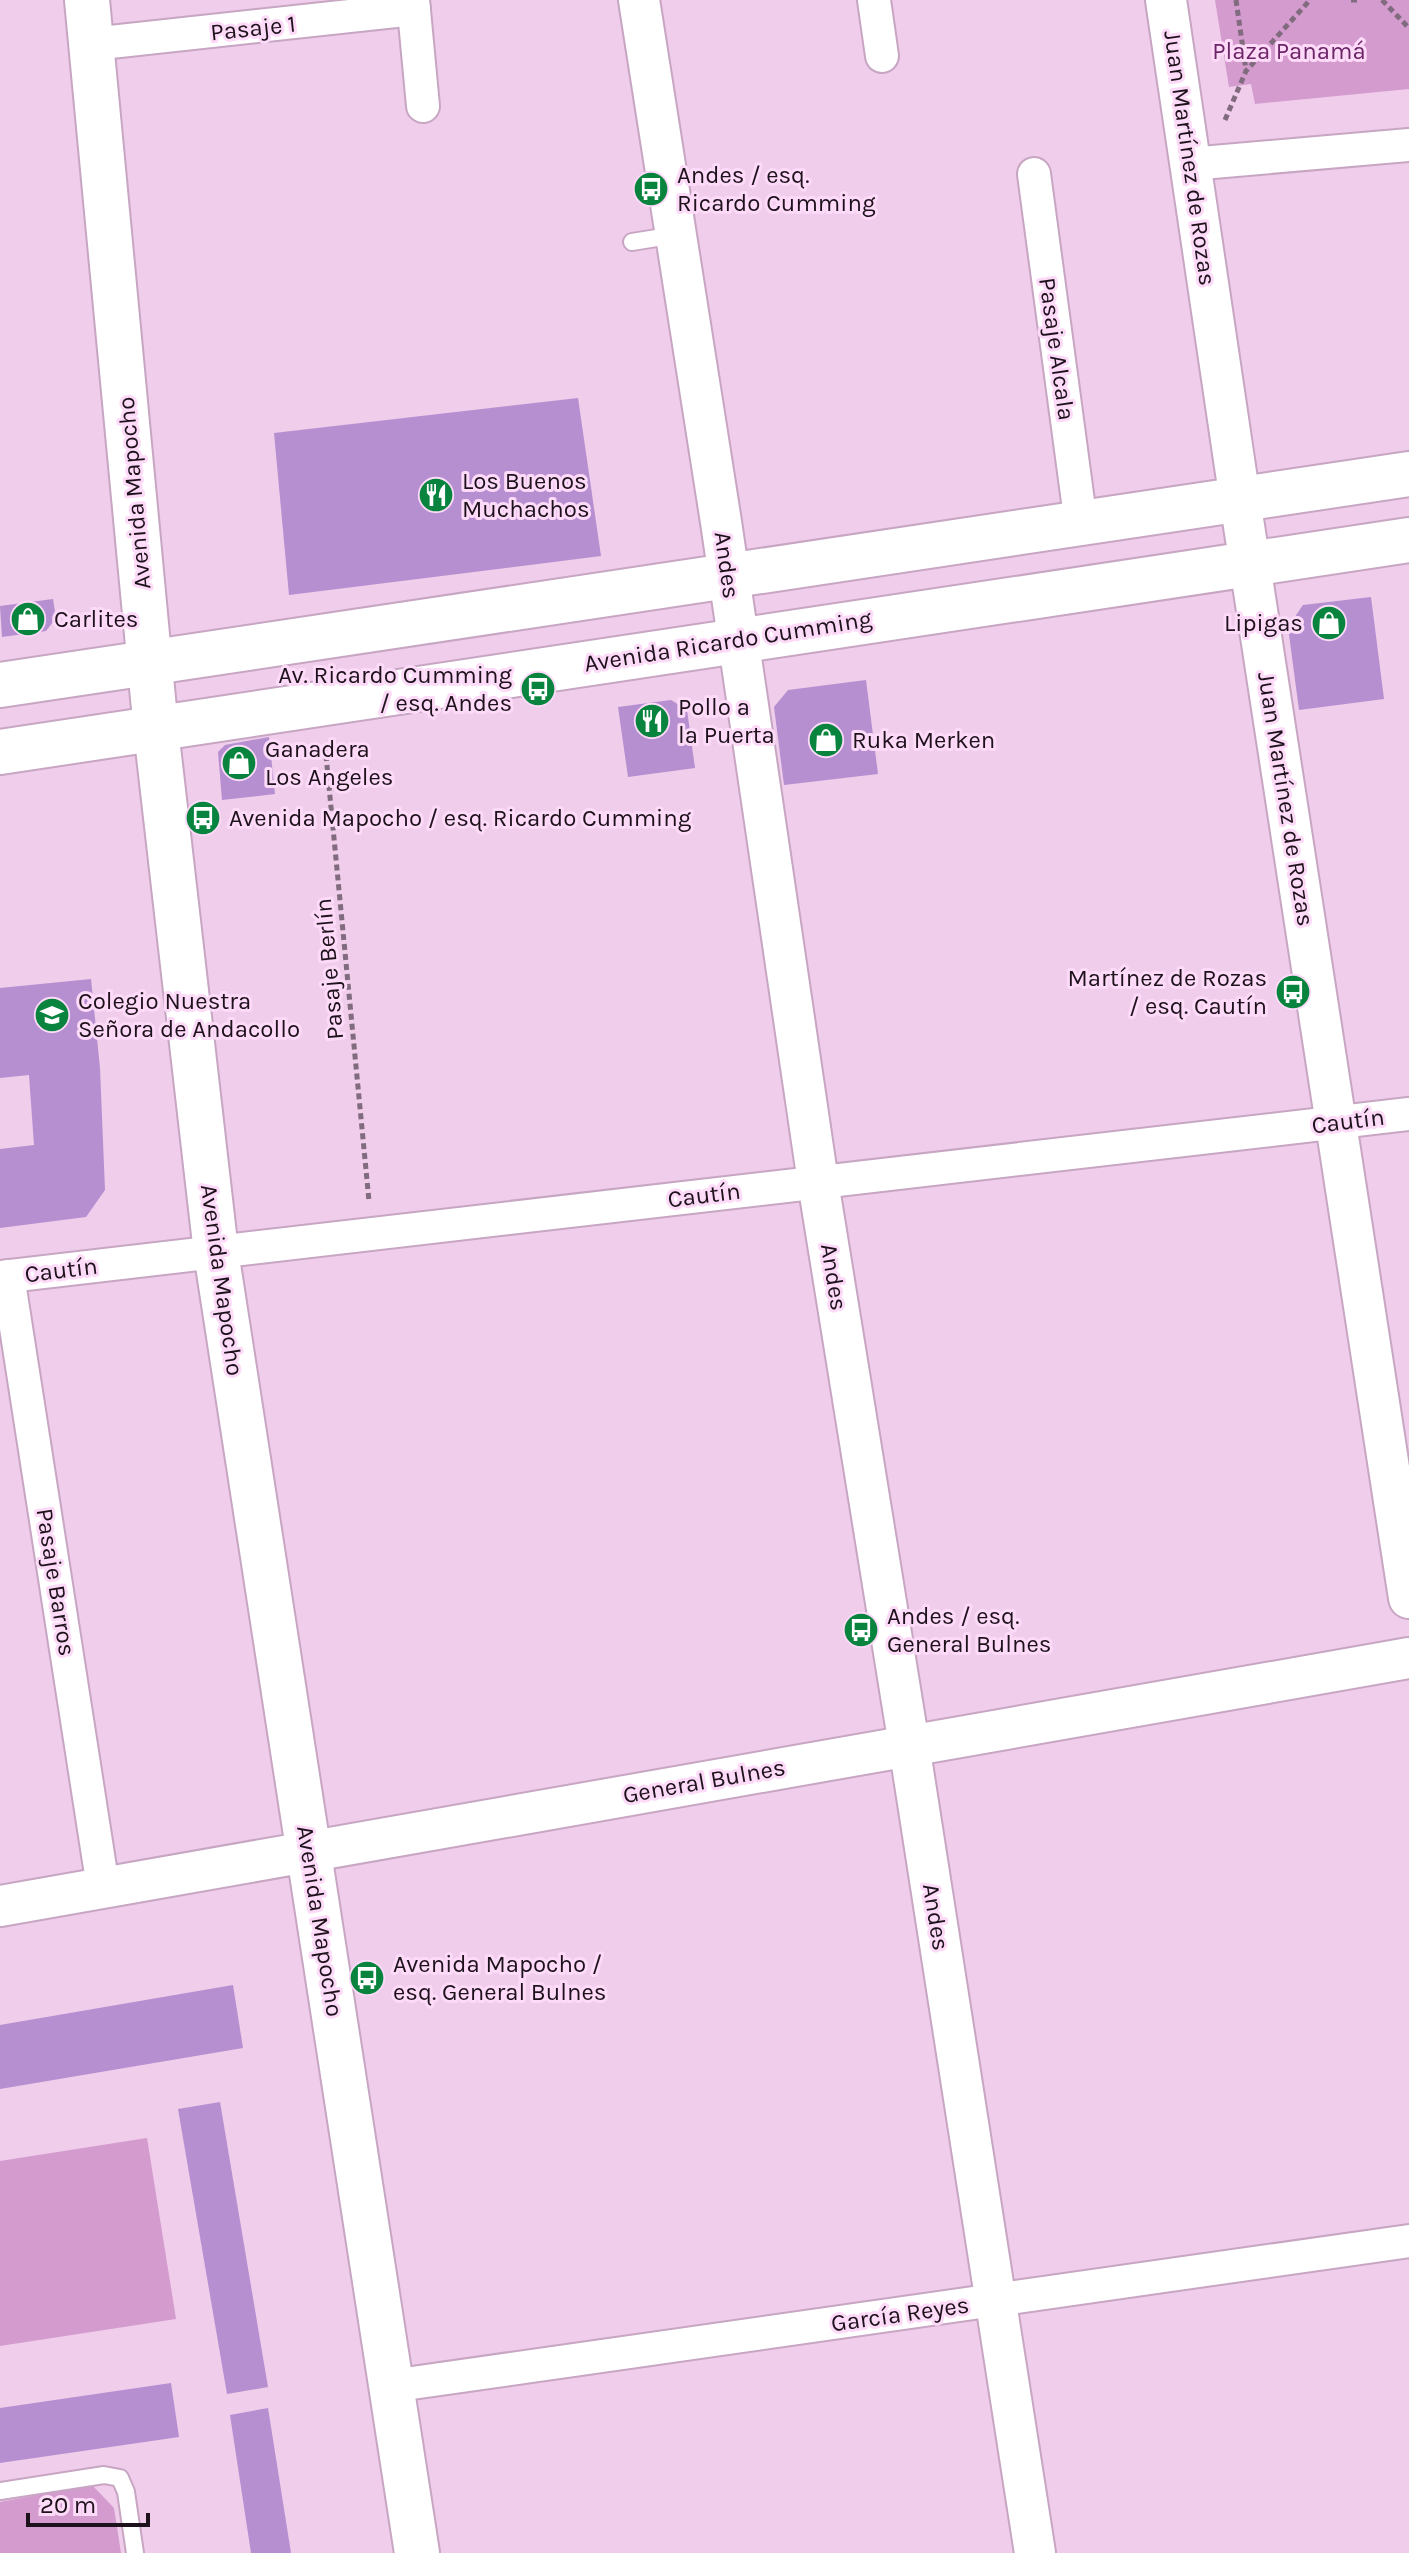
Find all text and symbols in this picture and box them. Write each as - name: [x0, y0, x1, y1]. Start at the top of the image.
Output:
- street label: Pasaje 1: [209, 10, 297, 46]
- street label: Juan Martínez de Rozas: [1158, 29, 1222, 287]
- park label: Plaza Panamá: [1212, 37, 1366, 65]
- place label: Andes / esq. Ricardo Cumming: [677, 161, 876, 217]
- bus stop icon: Andes / esq. Ricardo Cumming: [632, 170, 670, 208]
- street label: Pasaje Alcala: [1033, 276, 1081, 422]
- street label: Avenida Mapocho: [112, 396, 156, 590]
- place label: Los Buenos Muchachos: [462, 467, 590, 523]
- restaurant icon: Los Buenos Muchachos: [417, 476, 455, 514]
- street label: Andes: [708, 530, 746, 600]
- shop icon: Carlites: [9, 600, 47, 638]
- street label: Avenida Ricardo Cumming: [582, 604, 874, 678]
- shop icon: Lipigas: [1310, 604, 1348, 642]
- place label: Carlites: [54, 605, 138, 633]
- place label: Lipigas: [1224, 609, 1303, 637]
- place label: Av. Ricardo Cumming / esq. Andes: [278, 661, 512, 717]
- bus stop icon: Av. Ricardo Cumming / esq. Andes: [519, 670, 557, 708]
- street label: Juan Martínez de Rozas: [1252, 670, 1320, 928]
- place label: Pollo a la Puerta: [678, 693, 775, 749]
- restaurant icon: Pollo a la Puerta: [633, 702, 671, 740]
- shop icon: Ruka Merken: [807, 721, 845, 759]
- place label: Ruka Merken: [852, 726, 995, 754]
- place label: Ganadera Los Angeles: [265, 735, 393, 791]
- shop icon: Ganadera Los Angeles: [220, 744, 258, 782]
- bus stop icon: Avenida Mapocho / esq. Ricardo Cumming: [184, 799, 222, 837]
- place label: Avenida Mapocho / esq. Ricardo Cumming: [229, 804, 692, 832]
- street label: Pasaje Berlín: [309, 897, 349, 1041]
- place label: Martínez de Rozas / esq. Cautín: [1067, 964, 1267, 1020]
- bus stop icon: Martínez de Rozas / esq. Cautín: [1274, 973, 1312, 1011]
- place label: Colegio Nuestra Señora de Andacollo: [78, 987, 300, 1043]
- school or university icon: Colegio Nuestra Señora de Andacollo: [33, 996, 71, 1034]
- street label: Cautín: [1310, 1103, 1386, 1139]
- street label: Cautín: [666, 1177, 742, 1213]
- street label: Avenida Mapocho: [195, 1182, 249, 1378]
- street label: Andes: [815, 1242, 853, 1312]
- street label: Cautín: [23, 1252, 99, 1288]
- street label: Pasaje Barros: [31, 1506, 81, 1658]
- place label: Andes / esq. General Bulnes: [887, 1602, 1052, 1658]
- bus stop icon: Andes / esq. General Bulnes: [842, 1611, 880, 1649]
- street label: General Bulnes: [621, 1753, 787, 1809]
- street label: Avenida Mapocho: [291, 1823, 349, 2019]
- street label: Andes: [917, 1882, 955, 1952]
- place label: Avenida Mapocho / esq. General Bulnes: [393, 1950, 606, 2006]
- bus stop icon: Avenida Mapocho / esq. General Bulnes: [348, 1959, 386, 1997]
- street label: García Reyes: [829, 2290, 971, 2338]
- scale bar: [28, 2477, 148, 2527]
- text: 20 m: [40, 2491, 96, 2519]

